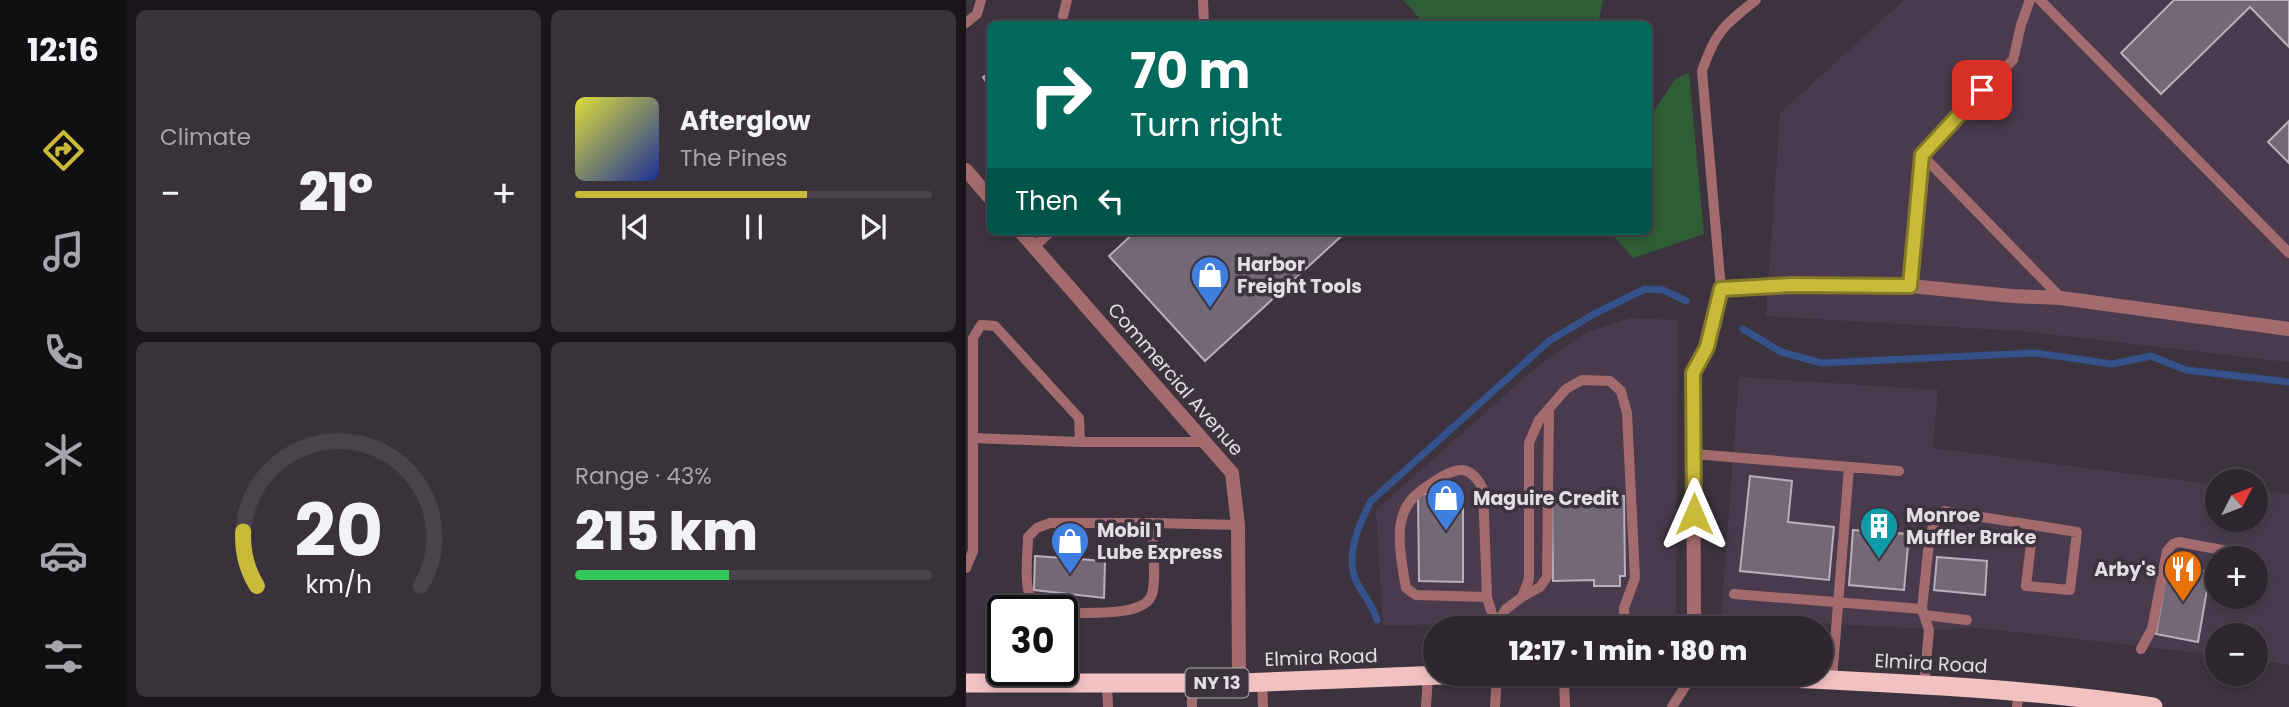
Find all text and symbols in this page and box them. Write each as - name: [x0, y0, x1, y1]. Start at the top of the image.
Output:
- text: 12:16: [27, 27, 99, 72]
- text: 70 m: [1130, 37, 1250, 105]
- icon: right: [1015, 49, 1106, 140]
- pin: [1952, 60, 2012, 120]
- icon: arrive: [1963, 71, 2001, 109]
- text: Turn right: [1130, 102, 1282, 147]
- text: Afterglow: [680, 103, 811, 139]
- text: Climate: [160, 121, 251, 153]
- icon: directions: [39, 126, 88, 175]
- text: The Pines: [680, 142, 788, 174]
- text: 21°: [299, 156, 373, 229]
- text: −: [160, 167, 181, 220]
- text: +: [491, 167, 517, 220]
- icon: left: [1092, 182, 1130, 220]
- text: Then: [1015, 183, 1078, 219]
- icon: previous: [616, 208, 654, 246]
- icon: pause: [735, 208, 773, 246]
- icon: next: [854, 208, 892, 246]
- icon: music: [39, 227, 88, 276]
- place label: Harbor Freight Tools: [1237, 251, 1362, 300]
- shop icon: Harbor Freight Tools: [1189, 254, 1231, 309]
- street label: Commercial Avenue: [1101, 297, 1250, 462]
- icon: phone: [39, 328, 88, 377]
- icon: climate: [39, 430, 88, 479]
- text: Range · 43%: [575, 460, 712, 492]
- north arrow: [2205, 469, 2268, 532]
- map controls: [2205, 469, 2268, 686]
- shop icon: Maguire Credit: [1425, 477, 1467, 532]
- position arrow: [1657, 477, 1731, 551]
- text: 20: [294, 480, 383, 581]
- place label: Maguire Credit: [1473, 485, 1619, 512]
- text: 215 km: [575, 495, 758, 568]
- place label: Monroe Muffler Brake: [1906, 502, 2037, 551]
- building icon: Monroe Muffler Brake: [1858, 505, 1900, 560]
- place label: Mobil 1 Lube Express: [1097, 517, 1223, 566]
- shop icon: Mobil 1 Lube Express: [1049, 520, 1091, 575]
- icon: car: [39, 531, 88, 580]
- button: +: [2205, 546, 2268, 609]
- restaurant icon: Arby's: [2162, 548, 2204, 603]
- place label: Arby's: [2094, 556, 2156, 583]
- text: km/h: [305, 566, 372, 601]
- speed limit sign: 30: [987, 595, 1078, 686]
- button: −: [2205, 623, 2268, 686]
- icon: filters: [39, 632, 88, 681]
- text: 12:17 · 1 min · 180 m: [1509, 633, 1747, 669]
- street label: Elmira Road: [1264, 642, 1378, 673]
- street label: Elmira Road: [1874, 647, 1988, 680]
- road number: NY 13: [1185, 668, 1248, 698]

